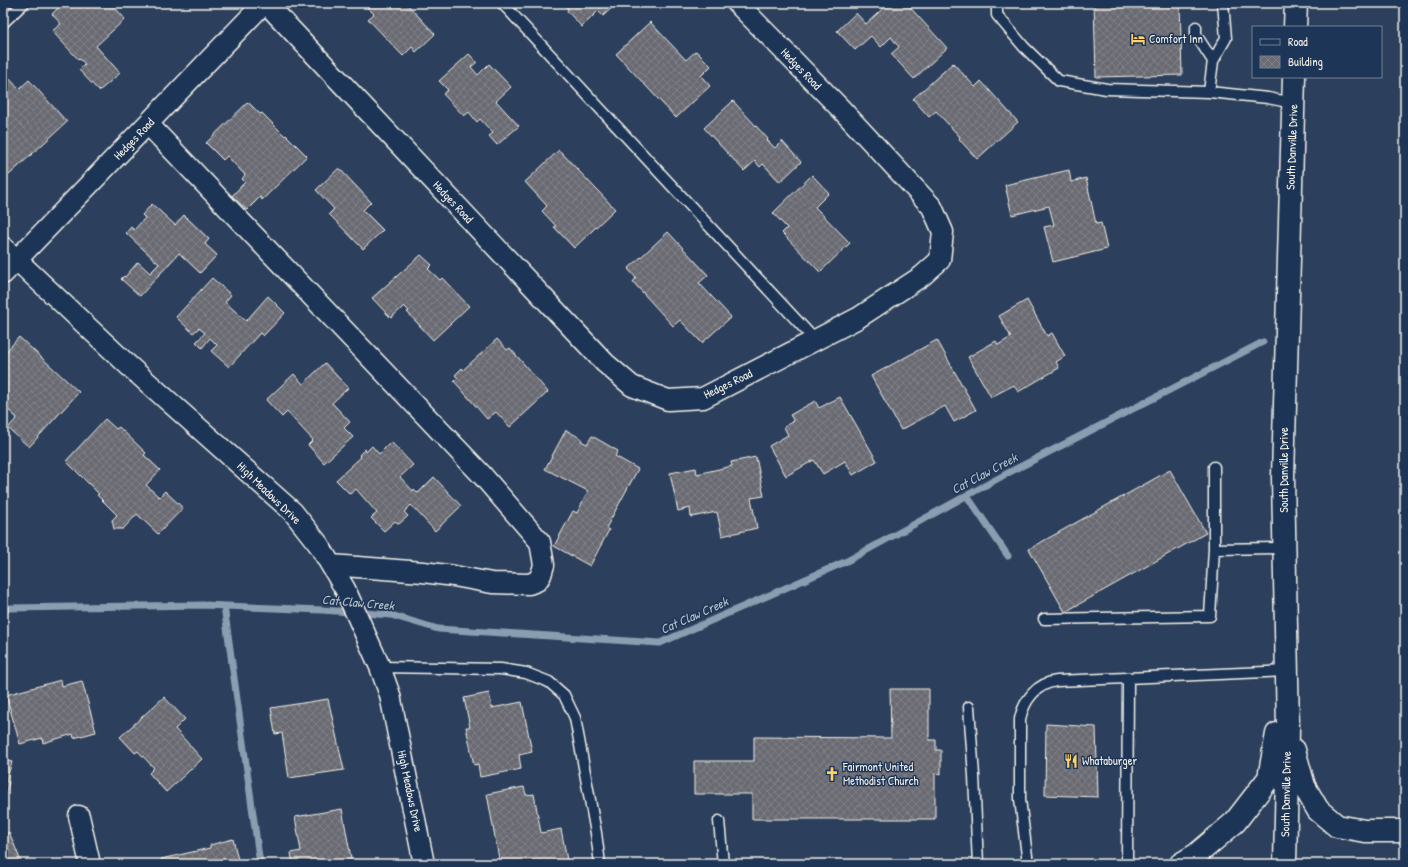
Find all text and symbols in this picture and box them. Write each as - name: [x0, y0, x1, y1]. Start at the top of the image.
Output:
- legend: [1252, 26, 1382, 78]
- place label: Comfort Inn: [1149, 30, 1203, 47]
- hotel icon: Comfort Inn: [1130, 31, 1146, 47]
- text: Road: [1288, 33, 1308, 50]
- street label: Hedges Road: [777, 44, 826, 94]
- text: Building: [1288, 53, 1323, 70]
- street label: South Danville Drive: [1282, 104, 1301, 190]
- street label: Hedges Road: [109, 114, 158, 163]
- street label: Hedges Road: [429, 177, 478, 227]
- street label: Hedges Road: [701, 364, 755, 403]
- street label: South Danville Drive: [1275, 427, 1292, 513]
- water label: Cat Claw Creek: [948, 447, 1022, 498]
- street label: High Meadows Drive: [234, 458, 305, 528]
- water label: Cat Claw Creek: [321, 590, 396, 614]
- water label: Cat Claw Creek: [657, 591, 732, 638]
- street label: High Meadows Drive: [394, 748, 427, 834]
- street label: South Danville Drive: [1276, 751, 1295, 837]
- place label: Whataburger: [1082, 752, 1137, 769]
- restaurant icon: Whataburger: [1063, 753, 1079, 769]
- place label: Fairmont United Methodist Church: [842, 758, 919, 789]
- church icon: Fairmont United Methodist Church: [824, 766, 840, 782]

